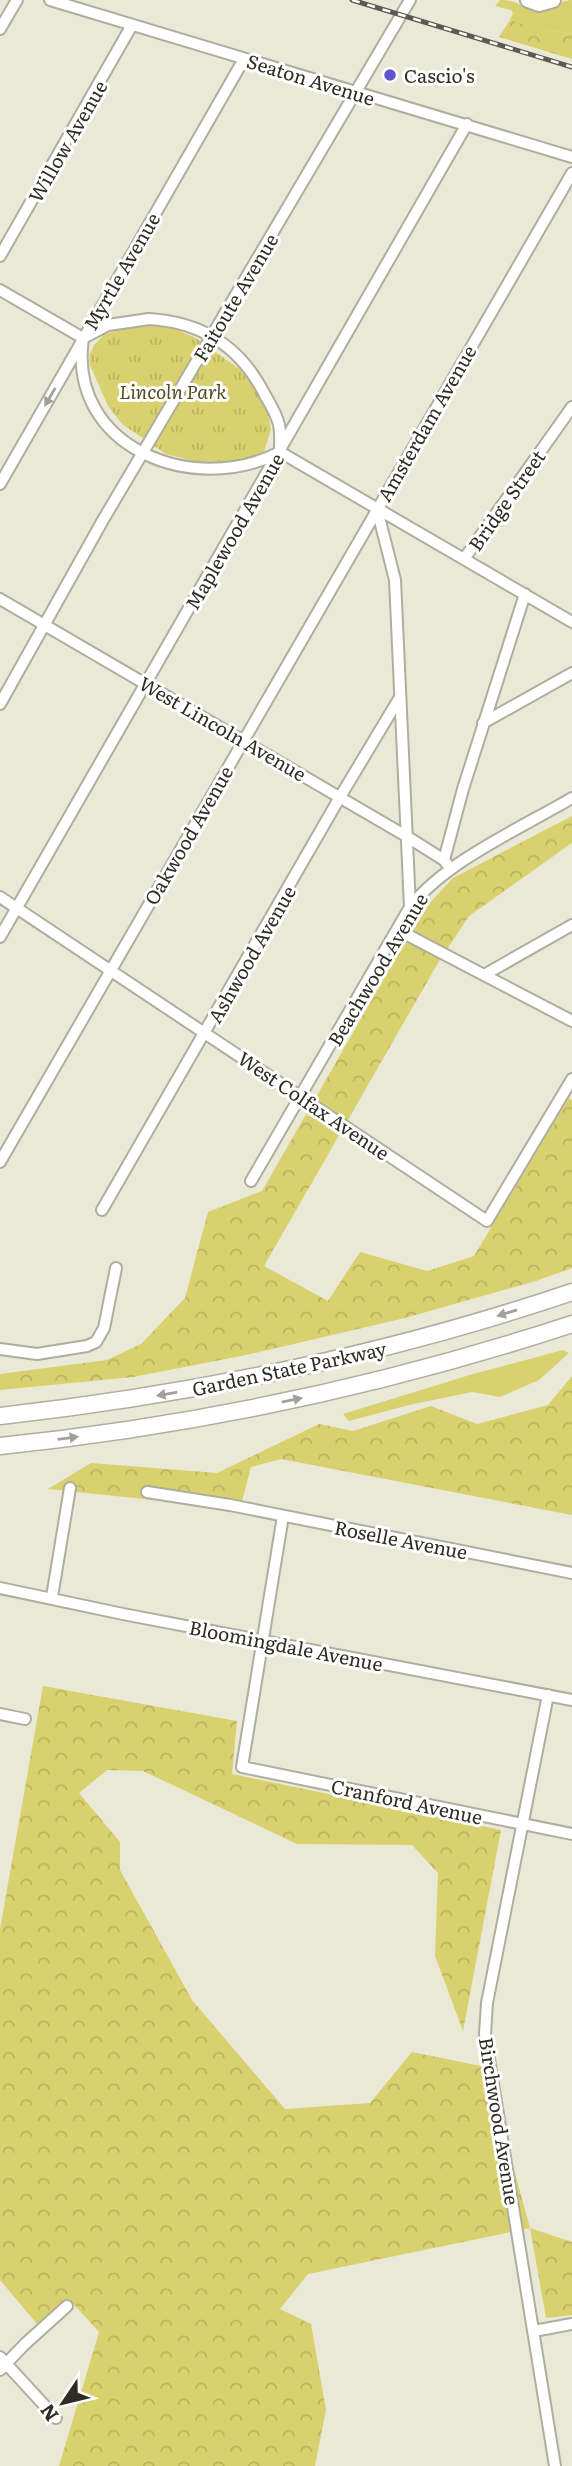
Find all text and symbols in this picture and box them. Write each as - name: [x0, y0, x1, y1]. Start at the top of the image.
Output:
- street label: Seaton Avenue: [244, 46, 379, 112]
- place label: Cascio's: [404, 61, 475, 89]
- marker: Cascio's: [382, 67, 398, 83]
- street label: Willow Avenue: [21, 75, 113, 207]
- street label: Myrtle Avenue: [76, 207, 166, 335]
- street label: Faitoute Avenue: [186, 228, 284, 366]
- street label: Amsterdam Avenue: [370, 339, 482, 507]
- park label: Lincoln Park: [119, 377, 227, 405]
- one-way arrow: [44, 387, 56, 407]
- street label: Bridge Street: [461, 443, 551, 556]
- street label: Maplewood Avenue: [178, 447, 290, 614]
- street label: West Lincoln Avenue: [134, 669, 312, 787]
- street label: Oakwood Avenue: [137, 760, 239, 910]
- street label: Ashwood Avenue: [200, 880, 302, 1028]
- street label: Beachwood Avenue: [320, 887, 434, 1051]
- street label: West Colfax Avenue: [233, 1044, 396, 1166]
- one-way arrow: [496, 1309, 517, 1319]
- street label: Garden State Parkway: [189, 1334, 389, 1402]
- one-way arrow: [156, 1389, 178, 1400]
- one-way arrow: [281, 1394, 303, 1405]
- one-way arrow: [57, 1432, 79, 1443]
- street label: Roselle Avenue: [332, 1512, 470, 1566]
- street label: Bloomingdale Avenue: [187, 1612, 385, 1678]
- street label: Cranford Avenue: [329, 1771, 485, 1831]
- street label: Birchwood Avenue: [473, 2035, 527, 2207]
- north arrow: [28, 2368, 98, 2438]
- text: N: [32, 2399, 64, 2428]

